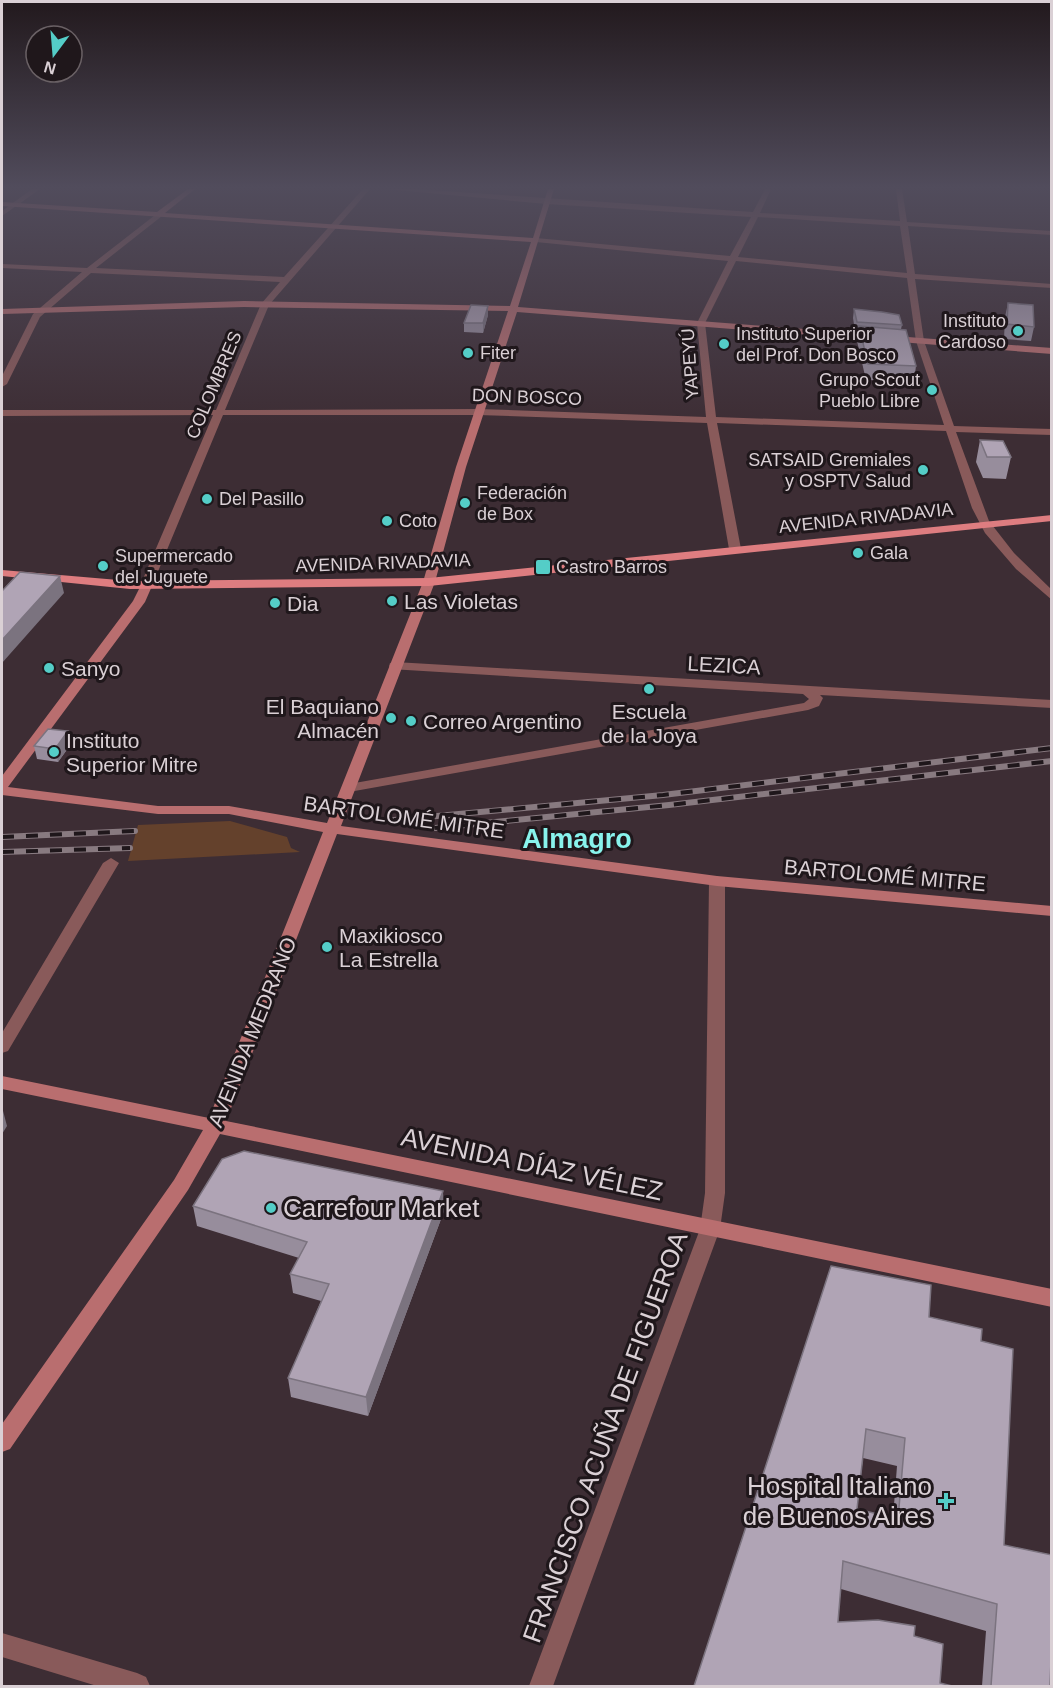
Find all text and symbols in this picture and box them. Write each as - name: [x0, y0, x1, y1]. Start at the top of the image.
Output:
- north arrow: [24, 24, 84, 84]
- text: N: [42, 58, 58, 78]
- place label: Instituto Cardoso: [938, 311, 1006, 352]
- place label: Instituto Superior del Prof. Don Bosco: [736, 324, 896, 365]
- marker: Instituto Cardoso: [1011, 324, 1025, 338]
- street label: COLOMBRES: [182, 328, 246, 442]
- street label: YAPEYÚ: [677, 328, 702, 401]
- marker: Instituto Superior del Prof. Don Bosco: [717, 337, 731, 351]
- place label: Fiter: [480, 343, 516, 363]
- marker: Fiter: [461, 346, 475, 360]
- place label: Grupo Scout Pueblo Libre: [819, 370, 920, 411]
- marker: Grupo Scout Pueblo Libre: [925, 383, 939, 397]
- street label: DON BOSCO: [472, 385, 582, 409]
- place label: SATSAID Gremiales y OSPTV Salud: [748, 450, 911, 491]
- marker: SATSAID Gremiales y OSPTV Salud: [916, 463, 930, 477]
- place label: Federación de Box: [477, 483, 567, 524]
- place label: Del Pasillo: [219, 489, 304, 509]
- marker: Del Pasillo: [200, 492, 214, 506]
- marker: Federación de Box: [458, 496, 472, 510]
- street label: AVENIDA RIVADAVIA: [778, 499, 954, 537]
- place label: Coto: [399, 511, 437, 531]
- marker: Coto: [380, 514, 394, 528]
- place label: Gala: [870, 543, 909, 563]
- place label: Supermercado del Juguete: [115, 546, 233, 587]
- marker: Gala: [851, 546, 865, 560]
- street label: AVENIDA RIVADAVIA: [295, 550, 471, 576]
- place label: Castro Barros: [556, 557, 667, 577]
- marker: Castro Barros: [534, 558, 552, 576]
- marker: Supermercado del Juguete: [96, 559, 110, 573]
- place label: Las Violetas: [404, 590, 518, 613]
- place label: Dia: [287, 592, 319, 615]
- marker: Las Violetas: [385, 594, 399, 608]
- marker: Dia: [268, 596, 282, 610]
- street label: LEZICA: [687, 652, 761, 678]
- place label: Sanyo: [61, 657, 121, 680]
- marker: Sanyo: [42, 661, 56, 675]
- marker: Escuela de la Joya: [642, 682, 656, 696]
- place label: El Baquiano Almacén: [266, 695, 379, 742]
- place label: Escuela de la Joya: [601, 700, 697, 747]
- place label: Correo Argentino: [423, 710, 582, 733]
- marker: El Baquiano Almacén: [384, 711, 398, 725]
- marker: Correo Argentino: [404, 714, 418, 728]
- place label: Instituto Superior Mitre: [66, 729, 198, 776]
- marker: Instituto Superior Mitre: [47, 745, 61, 759]
- street label: BARTOLOMÉ MITRE: [302, 792, 506, 842]
- district label: Almagro: [522, 824, 632, 854]
- street label: BARTOLOMÉ MITRE: [783, 855, 987, 895]
- place label: Maxikiosco La Estrella: [339, 924, 443, 971]
- street label: AVENIDA MEDRANO: [203, 934, 301, 1130]
- marker: Maxikiosco La Estrella: [320, 940, 334, 954]
- street label: AVENIDA DÍAZ VÉLEZ: [398, 1122, 666, 1206]
- place label: Carrefour Market: [283, 1193, 480, 1223]
- marker: Carrefour Market: [264, 1201, 278, 1215]
- street label: FRANCISCO ACUÑA DE FIGUEROA: [517, 1227, 694, 1646]
- place label: Hospital Italiano de Buenos Aires: [743, 1471, 932, 1531]
- marker: Hospital Italiano de Buenos Aires: [937, 1492, 955, 1510]

